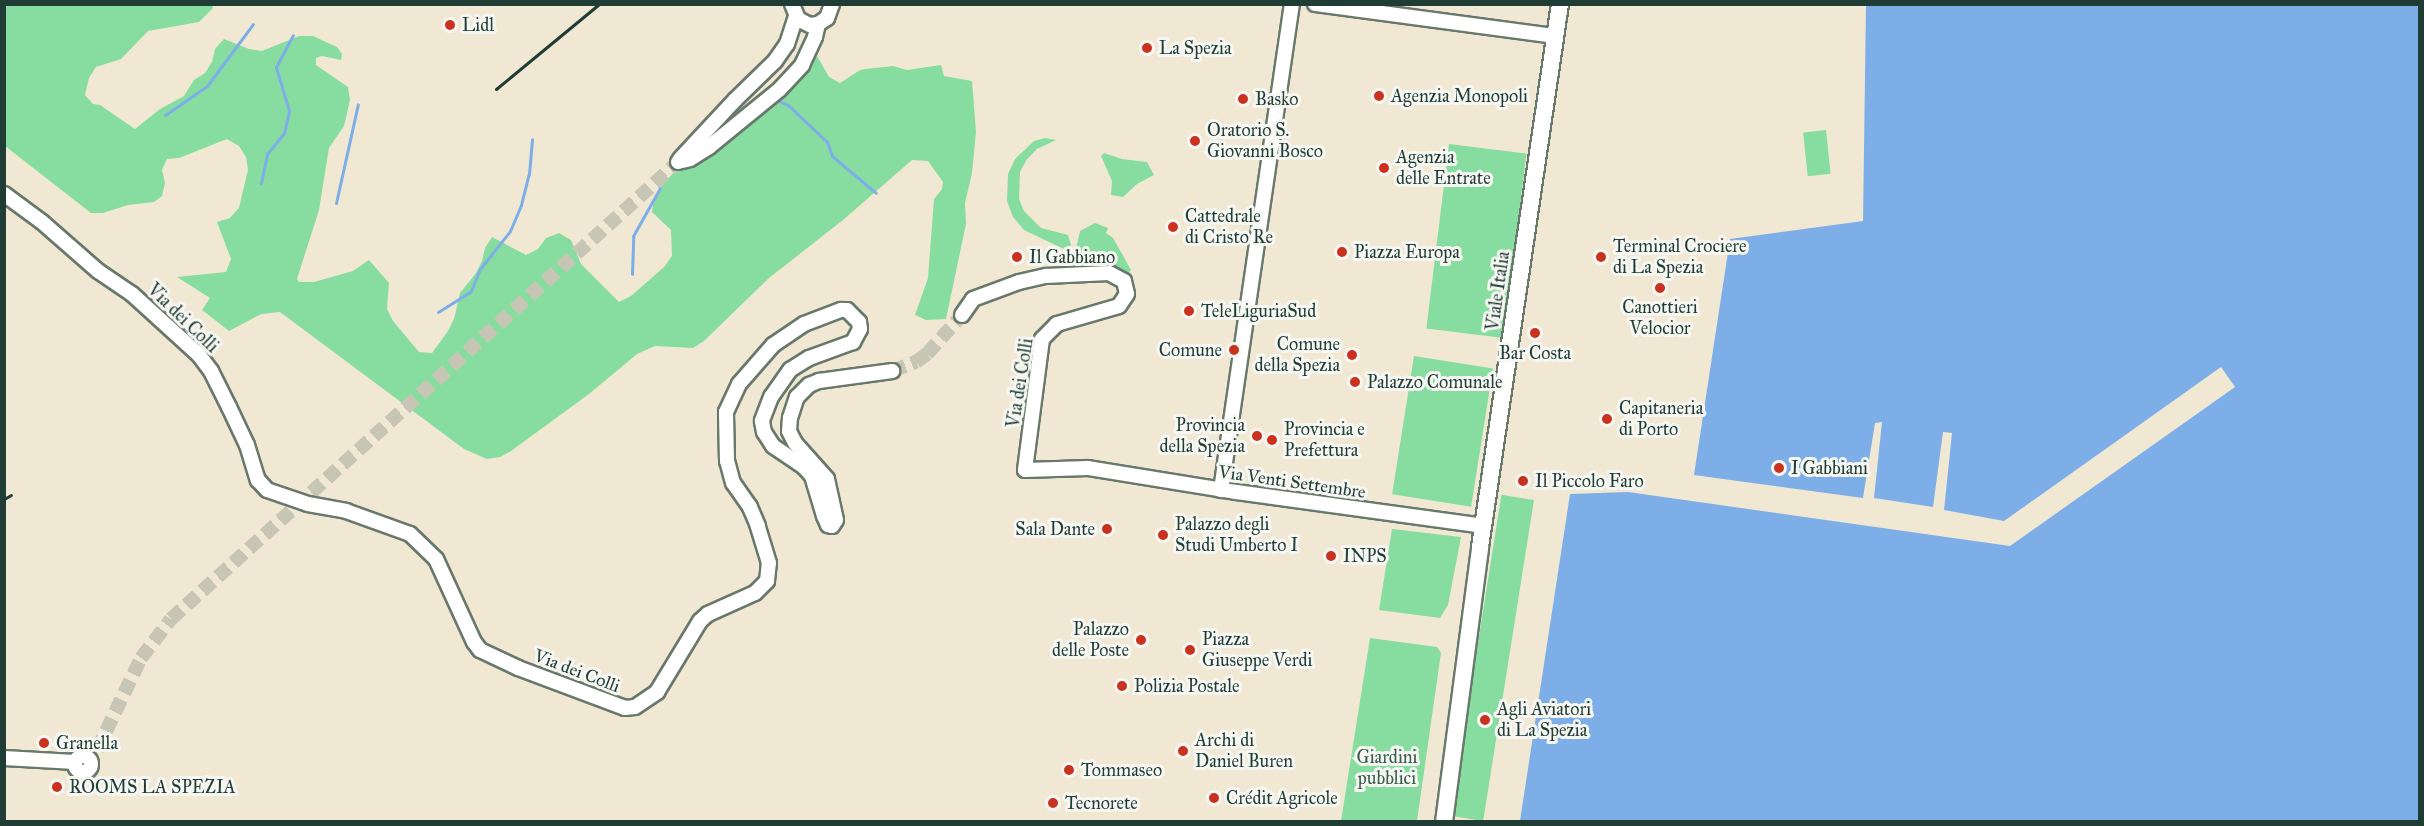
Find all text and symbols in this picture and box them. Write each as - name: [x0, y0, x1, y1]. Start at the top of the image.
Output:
- place label: Lidl: [462, 14, 494, 36]
- marker: Lidl: [443, 18, 457, 32]
- place label: La Spezia: [1159, 37, 1232, 59]
- marker: La Spezia: [1140, 41, 1154, 55]
- place label: Agenzia Monopoli: [1391, 85, 1528, 107]
- place label: Basko: [1255, 88, 1298, 110]
- marker: Agenzia Monopoli: [1372, 89, 1386, 103]
- marker: Basko: [1236, 92, 1250, 106]
- place label: Oratorio S. Giovanni Bosco: [1207, 120, 1323, 162]
- marker: Oratorio S. Giovanni Bosco: [1188, 134, 1202, 148]
- place label: Agenzia delle Entrate: [1396, 147, 1491, 190]
- marker: Agenzia delle Entrate: [1377, 161, 1391, 175]
- place label: Cattedrale di Cristo Re: [1185, 206, 1273, 248]
- marker: Cattedrale di Cristo Re: [1166, 220, 1180, 234]
- place label: Terminal Crociere di La Spezia: [1613, 236, 1746, 278]
- place label: Piazza Europa: [1354, 241, 1460, 263]
- marker: Piazza Europa: [1335, 245, 1349, 259]
- place label: Il Gabbiano: [1029, 246, 1115, 268]
- marker: Il Gabbiano: [1010, 250, 1024, 264]
- street label: Viale Italia: [1482, 250, 1514, 332]
- marker: Terminal Crociere di La Spezia: [1594, 250, 1608, 264]
- street label: Via dei Colli: [143, 279, 223, 357]
- marker: Canottieri Velocior: [1653, 281, 1667, 295]
- place label: Canottieri Velocior: [1622, 297, 1698, 340]
- place label: TeleLiguriaSud: [1201, 300, 1316, 322]
- marker: TeleLiguriaSud: [1182, 304, 1196, 318]
- marker: Bar Costa: [1528, 326, 1542, 340]
- place label: Comune della Spezia: [1255, 334, 1340, 376]
- street label: Via dei Colli: [1002, 337, 1038, 429]
- place label: Comune: [1159, 339, 1222, 361]
- place label: Bar Costa: [1499, 342, 1571, 364]
- marker: Comune: [1227, 343, 1241, 357]
- marker: Comune della Spezia: [1345, 348, 1359, 362]
- place label: Palazzo Comunale: [1367, 371, 1502, 393]
- marker: Palazzo Comunale: [1348, 375, 1362, 389]
- place label: Capitaneria di Porto: [1619, 398, 1703, 440]
- marker: Capitaneria di Porto: [1600, 412, 1614, 426]
- place label: Provincia della Spezia: [1160, 415, 1245, 458]
- place label: Provincia e Prefettura: [1284, 419, 1365, 462]
- marker: Provincia della Spezia: [1250, 429, 1264, 443]
- marker: Provincia e Prefettura: [1265, 433, 1279, 447]
- place label: I Gabbiani: [1791, 457, 1868, 479]
- street label: Via Venti Settembre: [1217, 461, 1367, 503]
- marker: I Gabbiani: [1772, 461, 1786, 475]
- place label: Il Piccolo Faro: [1535, 470, 1644, 492]
- marker: Il Piccolo Faro: [1516, 474, 1530, 488]
- place label: Palazzo degli Studi Umberto I: [1175, 514, 1298, 556]
- place label: Sala Dante: [1015, 518, 1095, 540]
- marker: Sala Dante: [1100, 522, 1114, 536]
- marker: Palazzo degli Studi Umberto I: [1156, 528, 1170, 542]
- place label: INPS: [1343, 545, 1387, 567]
- marker: INPS: [1324, 549, 1338, 563]
- place label: Palazzo delle Poste: [1052, 619, 1129, 662]
- place label: Piazza Giuseppe Verdi: [1202, 629, 1312, 672]
- marker: Palazzo delle Poste: [1134, 633, 1148, 647]
- marker: Piazza Giuseppe Verdi: [1183, 643, 1197, 657]
- street label: Via dei Colli: [531, 645, 623, 697]
- place label: Polizia Postale: [1134, 675, 1239, 697]
- marker: Polizia Postale: [1115, 679, 1129, 693]
- place label: Agli Aviatori di La Spezia: [1497, 699, 1591, 742]
- marker: Agli Aviatori di La Spezia: [1478, 713, 1492, 727]
- place label: Archi di Daniel Buren: [1195, 730, 1293, 772]
- place label: Granella: [56, 732, 118, 754]
- marker: Granella: [37, 736, 51, 750]
- marker: Archi di Daniel Buren: [1176, 744, 1190, 758]
- park label: Giardini pubblici: [1356, 747, 1418, 789]
- place label: Tommaseo: [1081, 759, 1162, 781]
- marker: Tommaseo: [1062, 763, 1076, 777]
- place label: ROOMS LA SPEZIA: [69, 776, 236, 798]
- marker: ROOMS LA SPEZIA: [50, 780, 64, 794]
- place label: Crédit Agricole: [1226, 787, 1338, 809]
- marker: Crédit Agricole: [1207, 791, 1221, 805]
- place label: Tecnorete: [1065, 792, 1138, 814]
- marker: Tecnorete: [1046, 796, 1060, 810]

